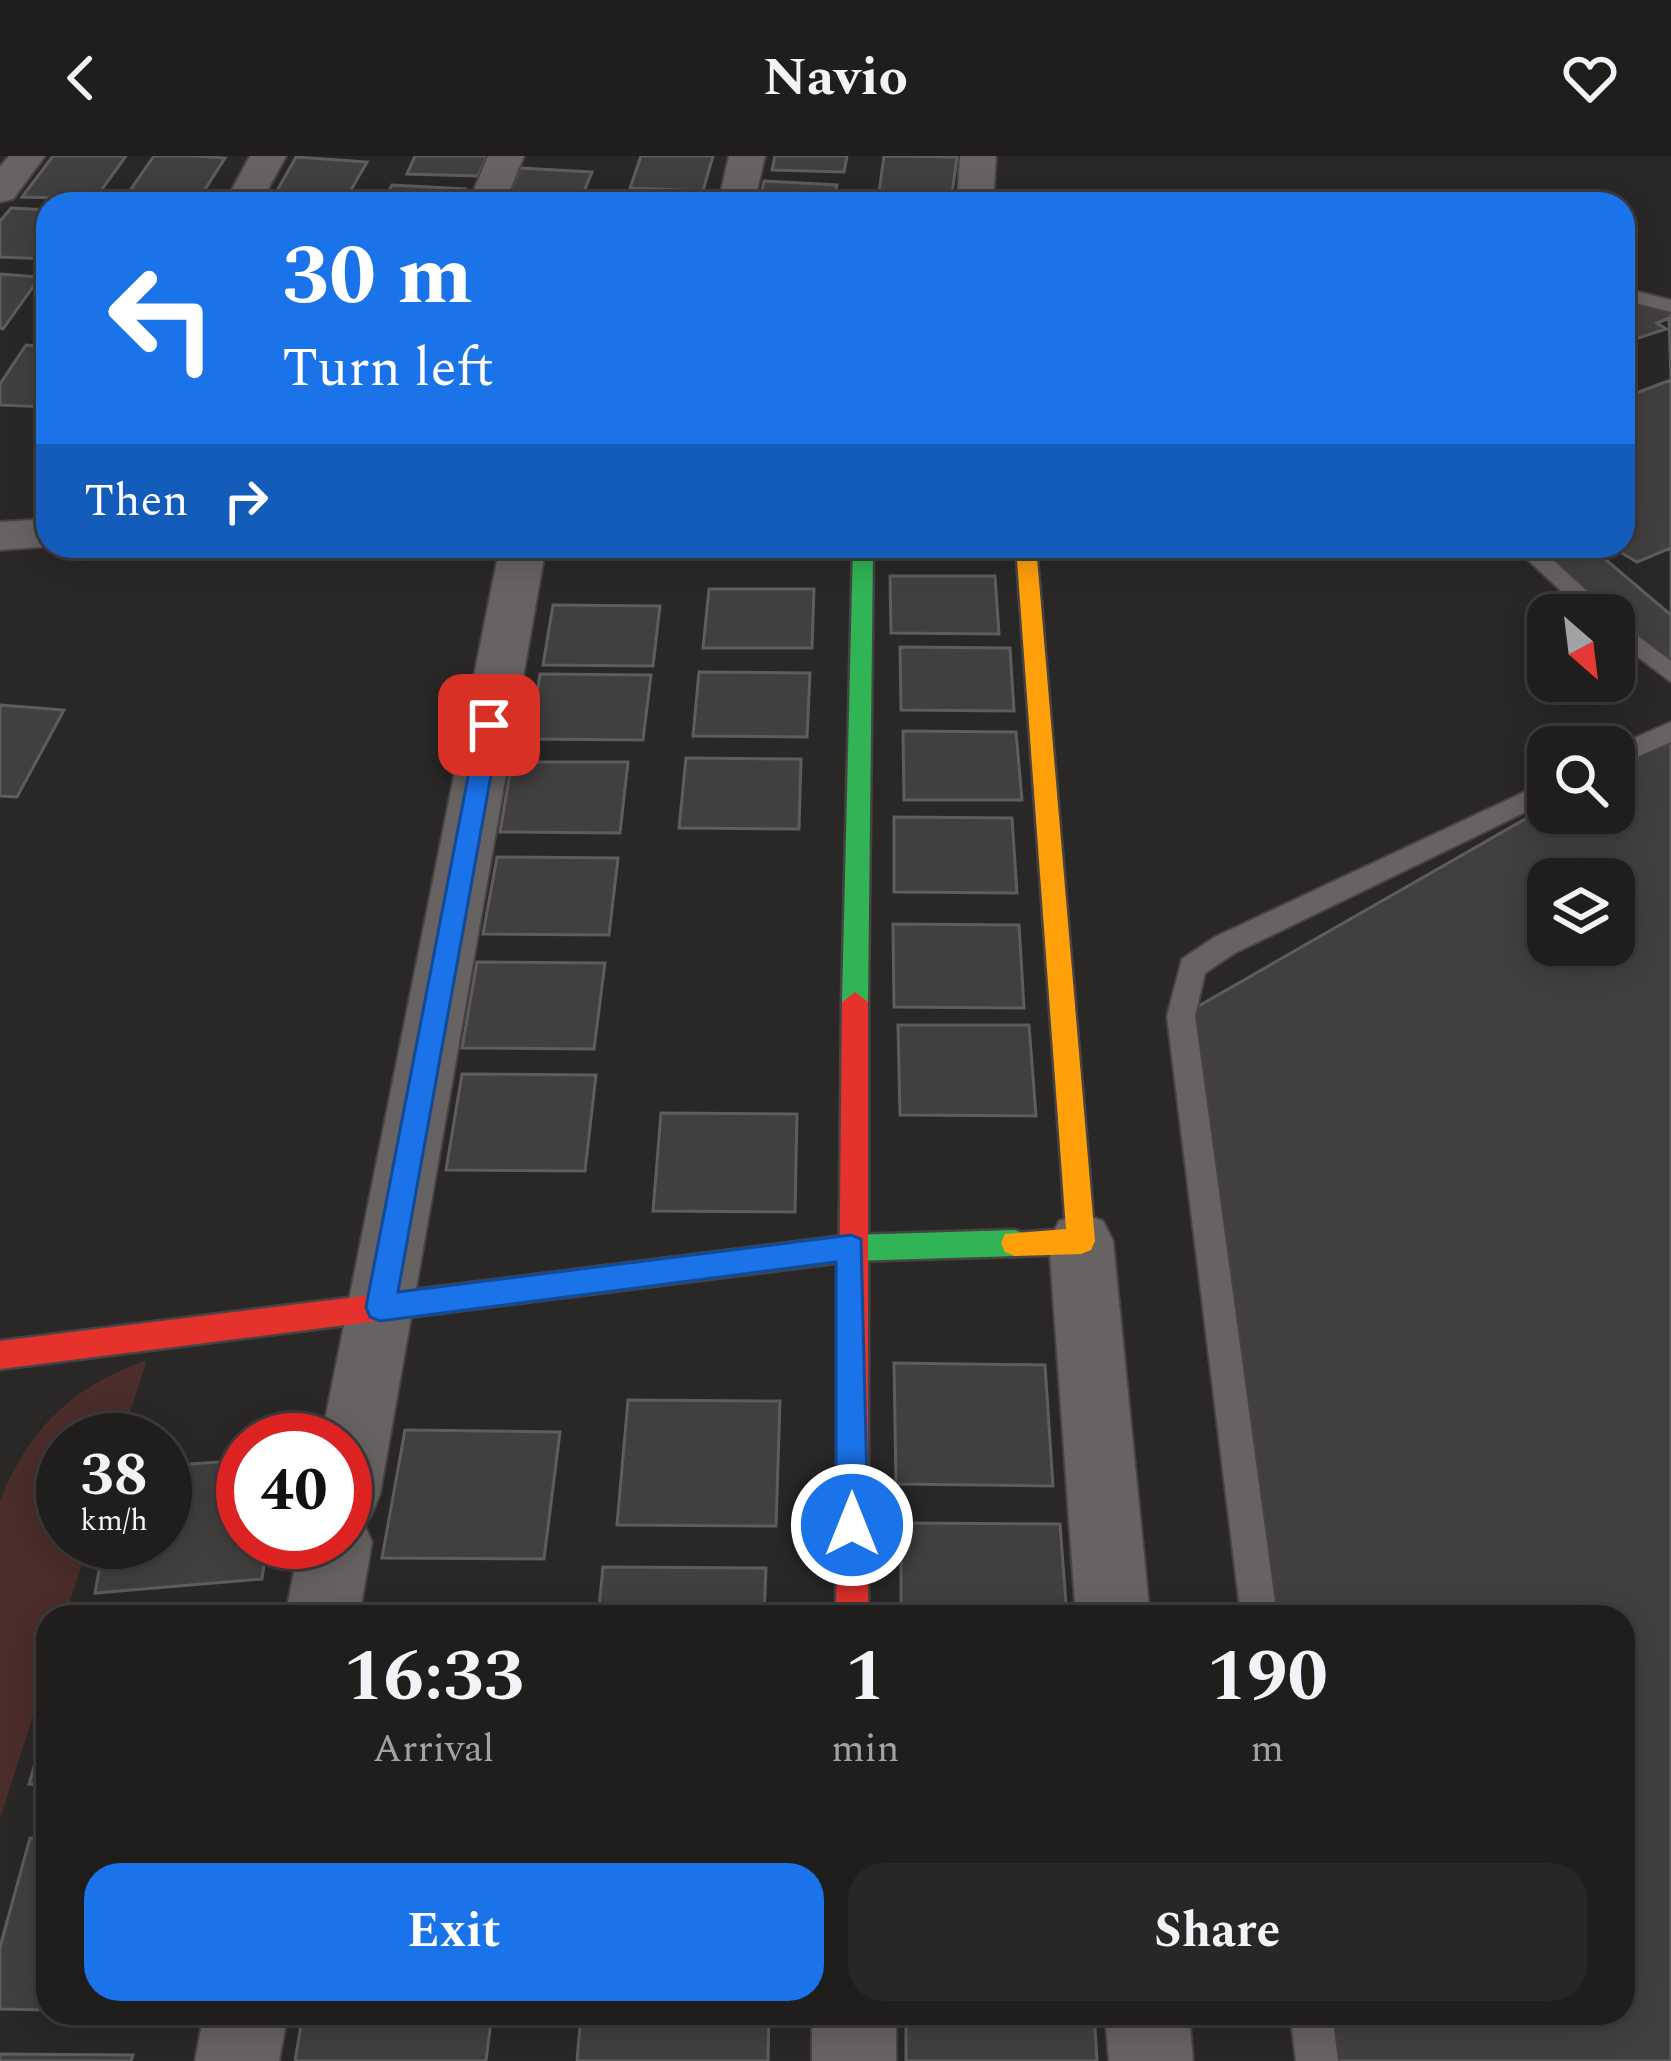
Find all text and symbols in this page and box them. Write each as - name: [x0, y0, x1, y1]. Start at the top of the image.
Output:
- text: Navio: [763, 37, 908, 119]
- icon: back: [48, 45, 114, 111]
- icon: heart: [1557, 45, 1623, 111]
- text: 30 m: [282, 213, 473, 341]
- icon: left: [84, 240, 240, 396]
- text: Turn left: [282, 328, 494, 410]
- text: Then: [84, 467, 189, 536]
- icon: right: [213, 468, 279, 534]
- north arrow: [1527, 594, 1635, 702]
- map controls: [1527, 594, 1635, 966]
- pin: [438, 674, 540, 776]
- icon: arrive: [456, 692, 522, 758]
- button: search: [1527, 726, 1635, 834]
- button: layers: [1527, 858, 1635, 966]
- speed limit sign: 40: [216, 1413, 372, 1569]
- text: 38: [80, 1430, 148, 1522]
- position arrow: [789, 1462, 915, 1588]
- text: km/h: [80, 1498, 148, 1544]
- text: 16:33: [343, 1623, 524, 1732]
- text: 1: [845, 1623, 886, 1732]
- text: 190: [1207, 1623, 1328, 1732]
- text: Arrival: [373, 1720, 494, 1779]
- text: min: [831, 1720, 899, 1779]
- text: m: [1250, 1720, 1284, 1779]
- button: Exit: [84, 1863, 824, 2001]
- button: Share: [848, 1863, 1587, 2001]

